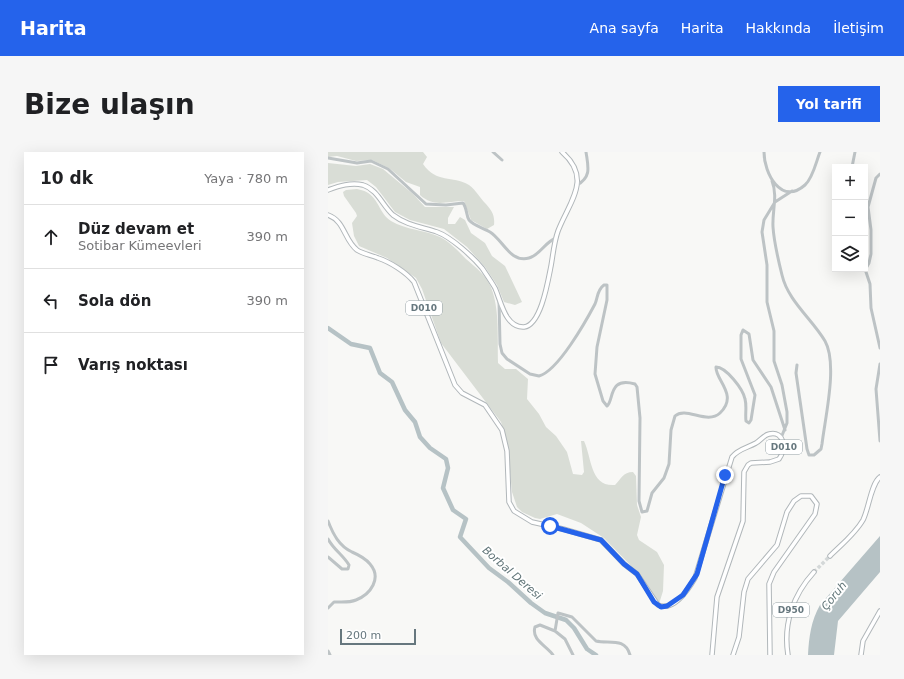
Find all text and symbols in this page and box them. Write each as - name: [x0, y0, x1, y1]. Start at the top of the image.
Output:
- text: Harita: [20, 17, 87, 39]
- text: Ana sayfa: [590, 20, 659, 36]
- text: Harita: [681, 20, 724, 36]
- text: Hakkında: [746, 20, 811, 36]
- text: İletişim: [833, 20, 884, 36]
- button: Yol tarifi: [778, 86, 880, 122]
- text: Bize ulaşın: [24, 88, 195, 121]
- map controls: [832, 164, 868, 272]
- button: +: [832, 164, 868, 200]
- text: 10 dk: [40, 168, 93, 188]
- text: Yaya · 780 m: [204, 171, 288, 186]
- button: −: [832, 200, 868, 236]
- text: Düz devam et: [78, 220, 194, 238]
- icon: ahead: [40, 226, 62, 248]
- text: 390 m: [246, 229, 288, 244]
- button: layers: [832, 236, 868, 272]
- text: Sotibar Kümeevleri: [78, 238, 202, 253]
- icon: left: [40, 290, 62, 312]
- text: Sola dön: [78, 292, 151, 310]
- text: 390 m: [246, 293, 288, 308]
- road number: D010: [406, 301, 442, 315]
- icon: arrive: [40, 354, 62, 376]
- text: Varış noktası: [78, 356, 188, 374]
- road number: D010: [766, 440, 802, 454]
- route end: [716, 466, 734, 484]
- route start: [541, 517, 559, 535]
- water label: Borbal Deresi: [480, 544, 544, 602]
- water label: Çoruh: [819, 579, 849, 613]
- road number: D950: [773, 603, 809, 617]
- scale bar: [340, 627, 416, 646]
- text: 200 m: [346, 629, 381, 642]

